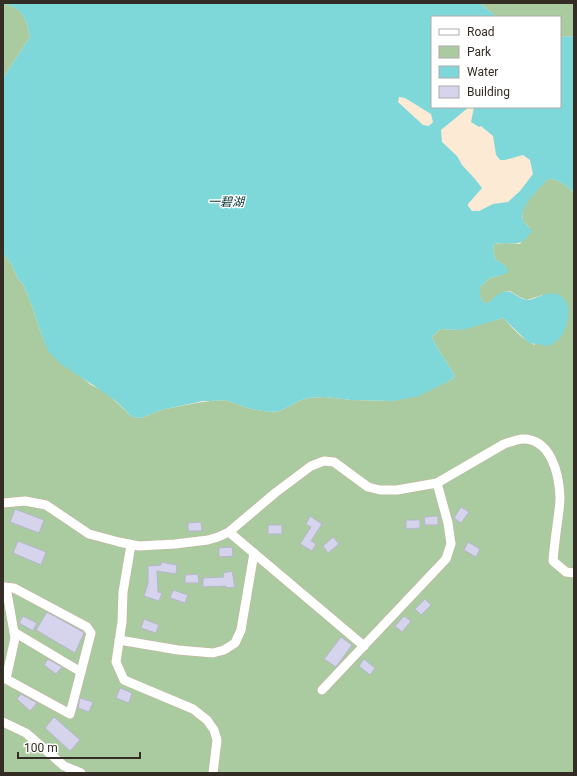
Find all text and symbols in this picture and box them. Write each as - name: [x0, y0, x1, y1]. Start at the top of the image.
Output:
- legend: [431, 16, 561, 108]
- text: Road: [467, 25, 495, 39]
- text: Park: [467, 45, 492, 59]
- text: Water: [467, 65, 498, 79]
- text: Building: [467, 85, 510, 99]
- water label: 一碧湖: [208, 195, 246, 209]
- scale bar: [18, 734, 140, 760]
- text: 100 m: [24, 741, 58, 755]

